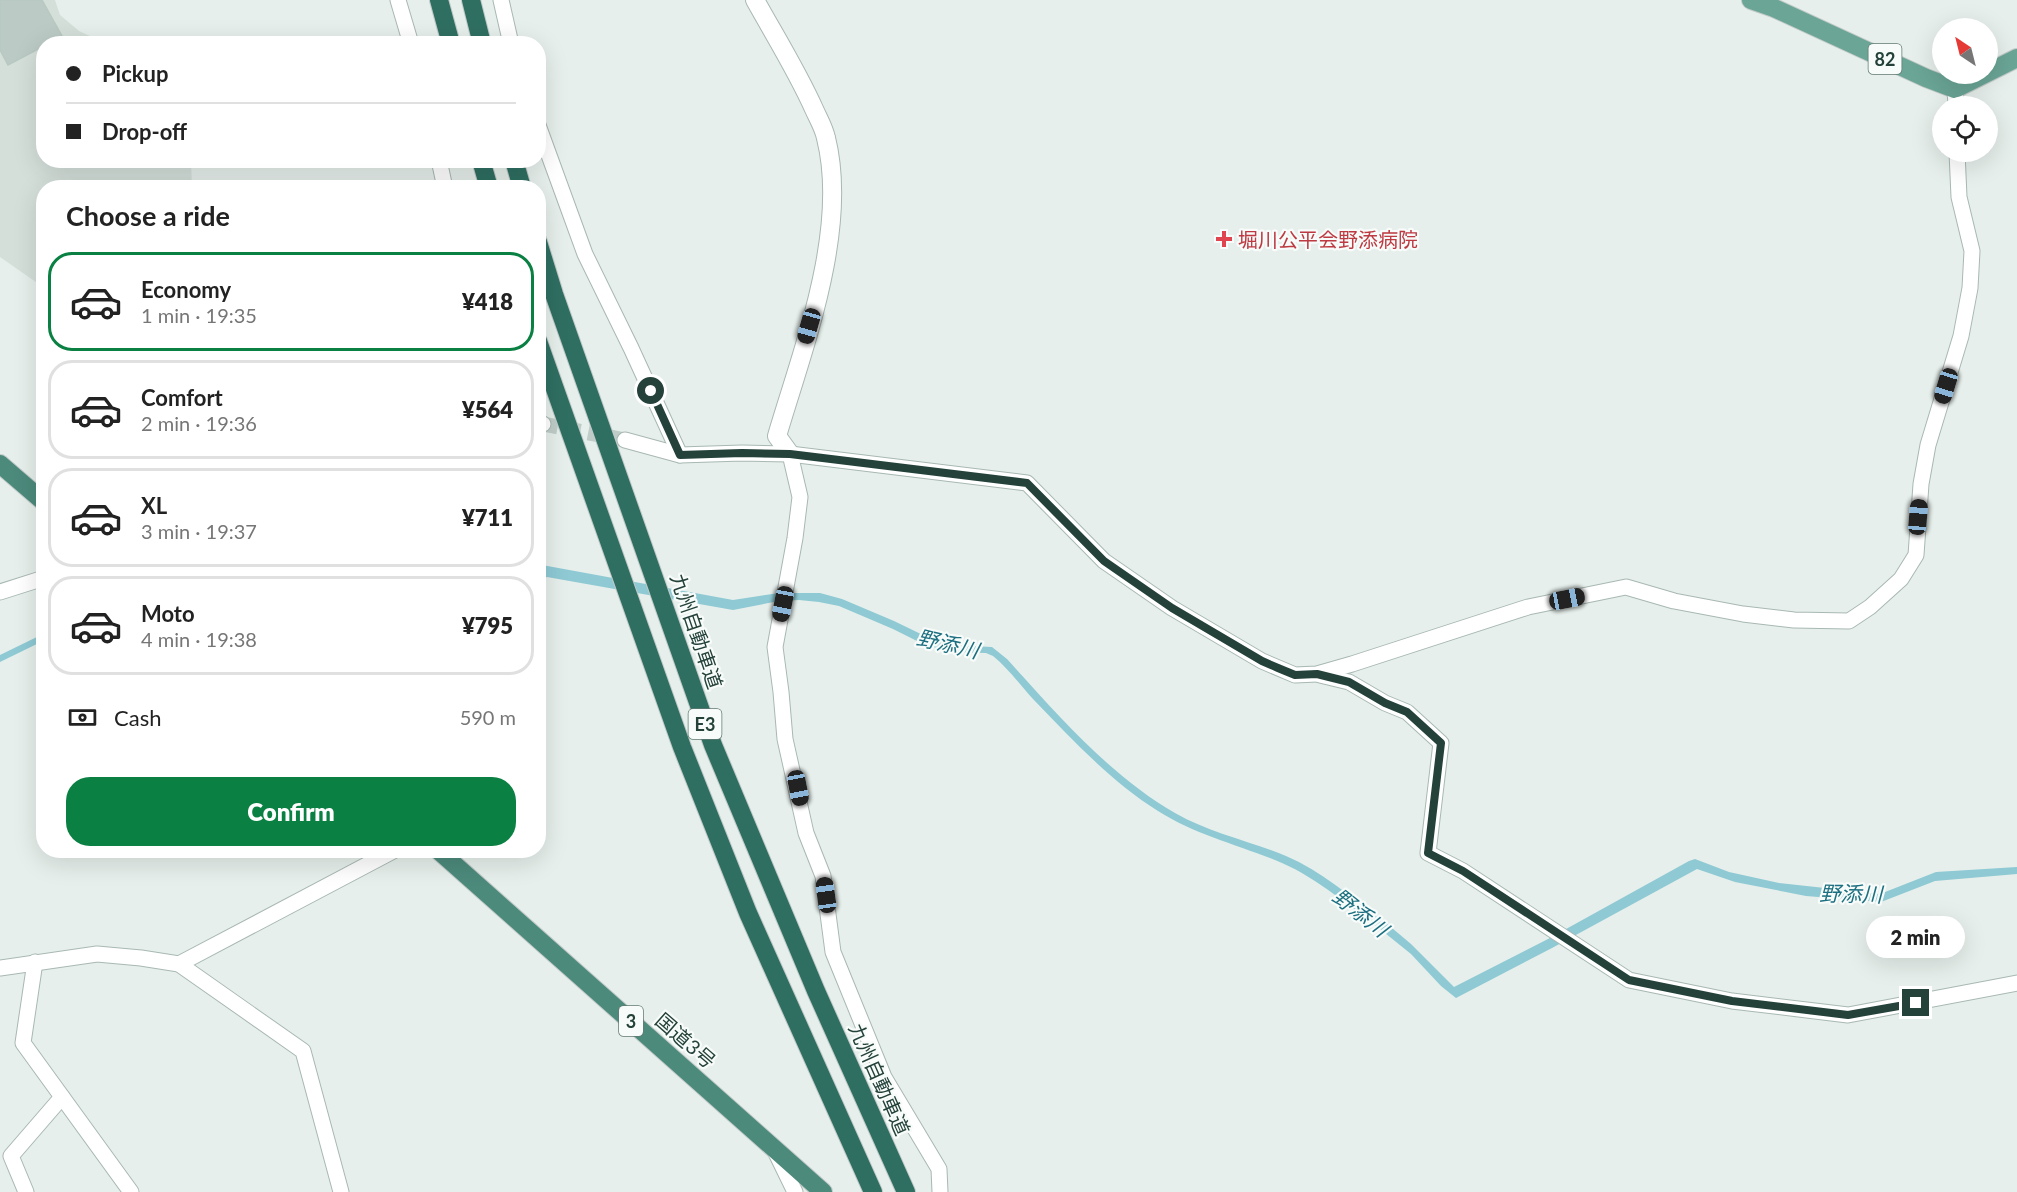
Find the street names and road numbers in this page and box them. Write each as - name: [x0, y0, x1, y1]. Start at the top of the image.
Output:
- road number: 82: [1868, 44, 1902, 74]
- street label: 九州自動車道: [666, 570, 728, 692]
- road number: E3: [688, 709, 722, 739]
- road number: 3: [619, 1006, 643, 1036]
- street label: 国道3号: [651, 1007, 721, 1073]
- street label: 九州自動車道: [845, 1019, 915, 1139]

